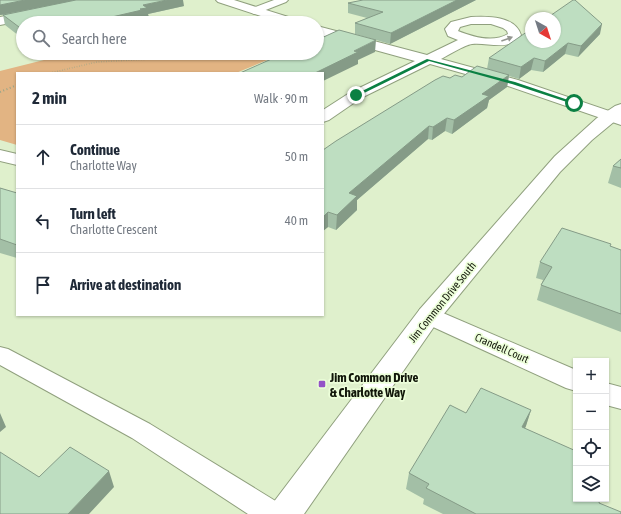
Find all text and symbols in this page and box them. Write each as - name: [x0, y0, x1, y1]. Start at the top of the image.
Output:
- north arrow: [525, 12, 561, 48]
- search box: [16, 16, 324, 60]
- icon: search: [30, 27, 52, 49]
- text: Search here: [62, 30, 127, 47]
- one-way arrow: [501, 36, 513, 42]
- route end: [347, 86, 365, 104]
- text: 2 min: [32, 88, 67, 108]
- text: Walk · 90 m: [254, 91, 308, 106]
- route start: [565, 94, 583, 112]
- text: Continue: [70, 141, 120, 158]
- icon: ahead: [32, 146, 54, 168]
- text: 50 m: [285, 149, 308, 164]
- text: Charlotte Way: [70, 158, 137, 173]
- text: Turn left: [70, 205, 116, 222]
- icon: left: [32, 210, 54, 232]
- text: 40 m: [285, 213, 308, 228]
- text: Charlotte Crescent: [70, 222, 157, 237]
- street label: Jim Common Drive South: [406, 259, 478, 345]
- icon: arrive: [32, 274, 54, 296]
- text: Arrive at destination: [70, 276, 181, 293]
- street label: Crandell Court: [473, 331, 531, 365]
- map controls: [573, 358, 609, 502]
- button: +: [573, 358, 609, 394]
- place label: Jim Common Drive & Charlotte Way: [329, 370, 418, 400]
- marker: Jim Common Drive & Charlotte Way: [317, 379, 327, 389]
- button: −: [573, 394, 609, 430]
- button: locate: [573, 430, 609, 466]
- button: layers: [573, 466, 609, 502]

